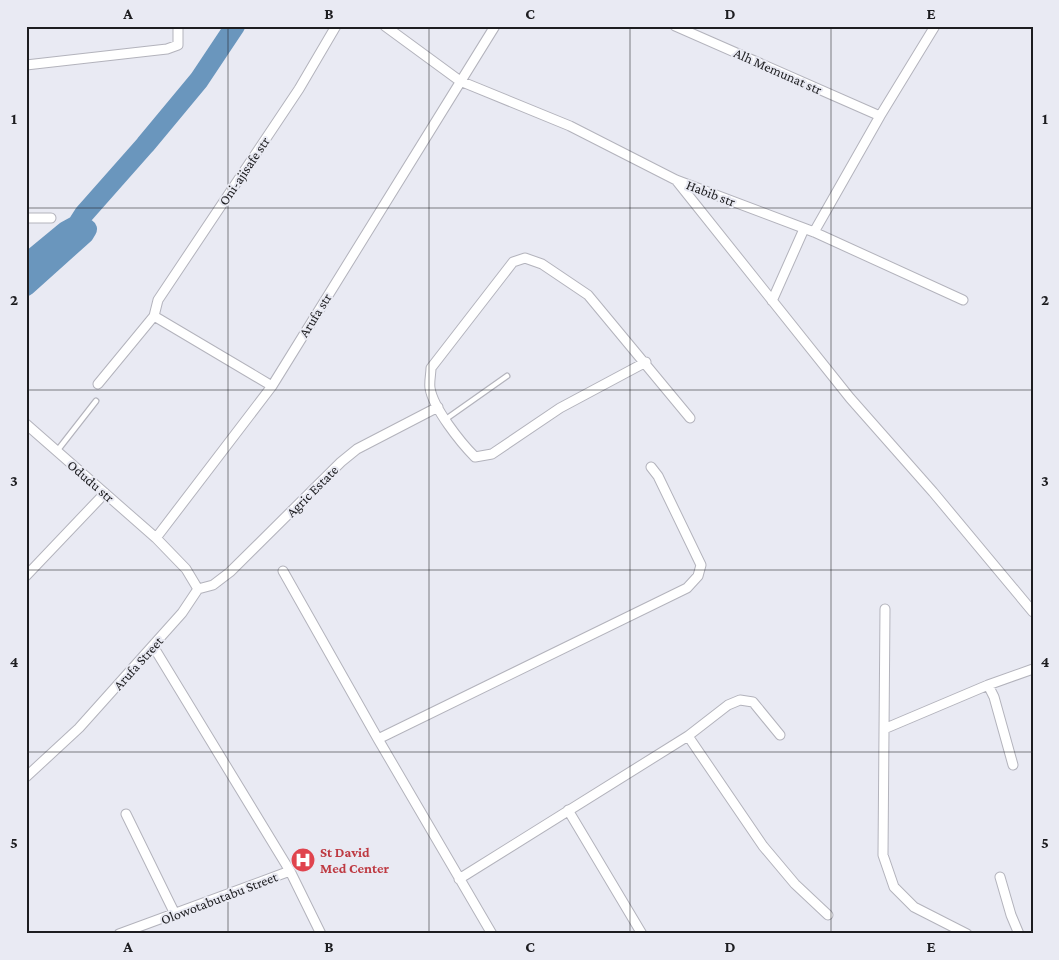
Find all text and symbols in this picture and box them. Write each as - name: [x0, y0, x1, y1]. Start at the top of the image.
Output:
- text: A: [122, 5, 133, 22]
- text: B: [324, 5, 334, 22]
- text: C: [525, 5, 535, 22]
- text: D: [724, 5, 736, 22]
- text: E: [926, 5, 936, 22]
- street label: Alh Memunat str: [732, 44, 824, 98]
- text: 1: [11, 110, 17, 127]
- text: 1: [1042, 110, 1048, 127]
- street label: Oni-ajisafe str: [215, 134, 274, 209]
- street label: Habib str: [684, 176, 738, 210]
- street label: Arufa str: [295, 290, 335, 340]
- text: 2: [10, 291, 18, 308]
- text: 2: [1041, 291, 1049, 308]
- street label: Odudu str: [64, 456, 118, 506]
- street label: Agric Estate: [283, 462, 341, 520]
- text: 3: [10, 472, 18, 489]
- text: 3: [1041, 472, 1049, 489]
- street label: Arufa Street: [110, 633, 166, 693]
- text: 4: [10, 653, 19, 670]
- text: 4: [1041, 653, 1050, 670]
- text: 5: [10, 834, 18, 851]
- text: 5: [1041, 834, 1049, 851]
- place label: St David Med Center: [320, 844, 389, 876]
- hospital icon: St David Med Center: [290, 847, 316, 873]
- street label: Olowotabutabu Street: [158, 868, 280, 928]
- text: A: [122, 938, 133, 955]
- text: B: [324, 938, 334, 955]
- text: C: [525, 938, 535, 955]
- text: D: [724, 938, 736, 955]
- text: E: [926, 938, 936, 955]

